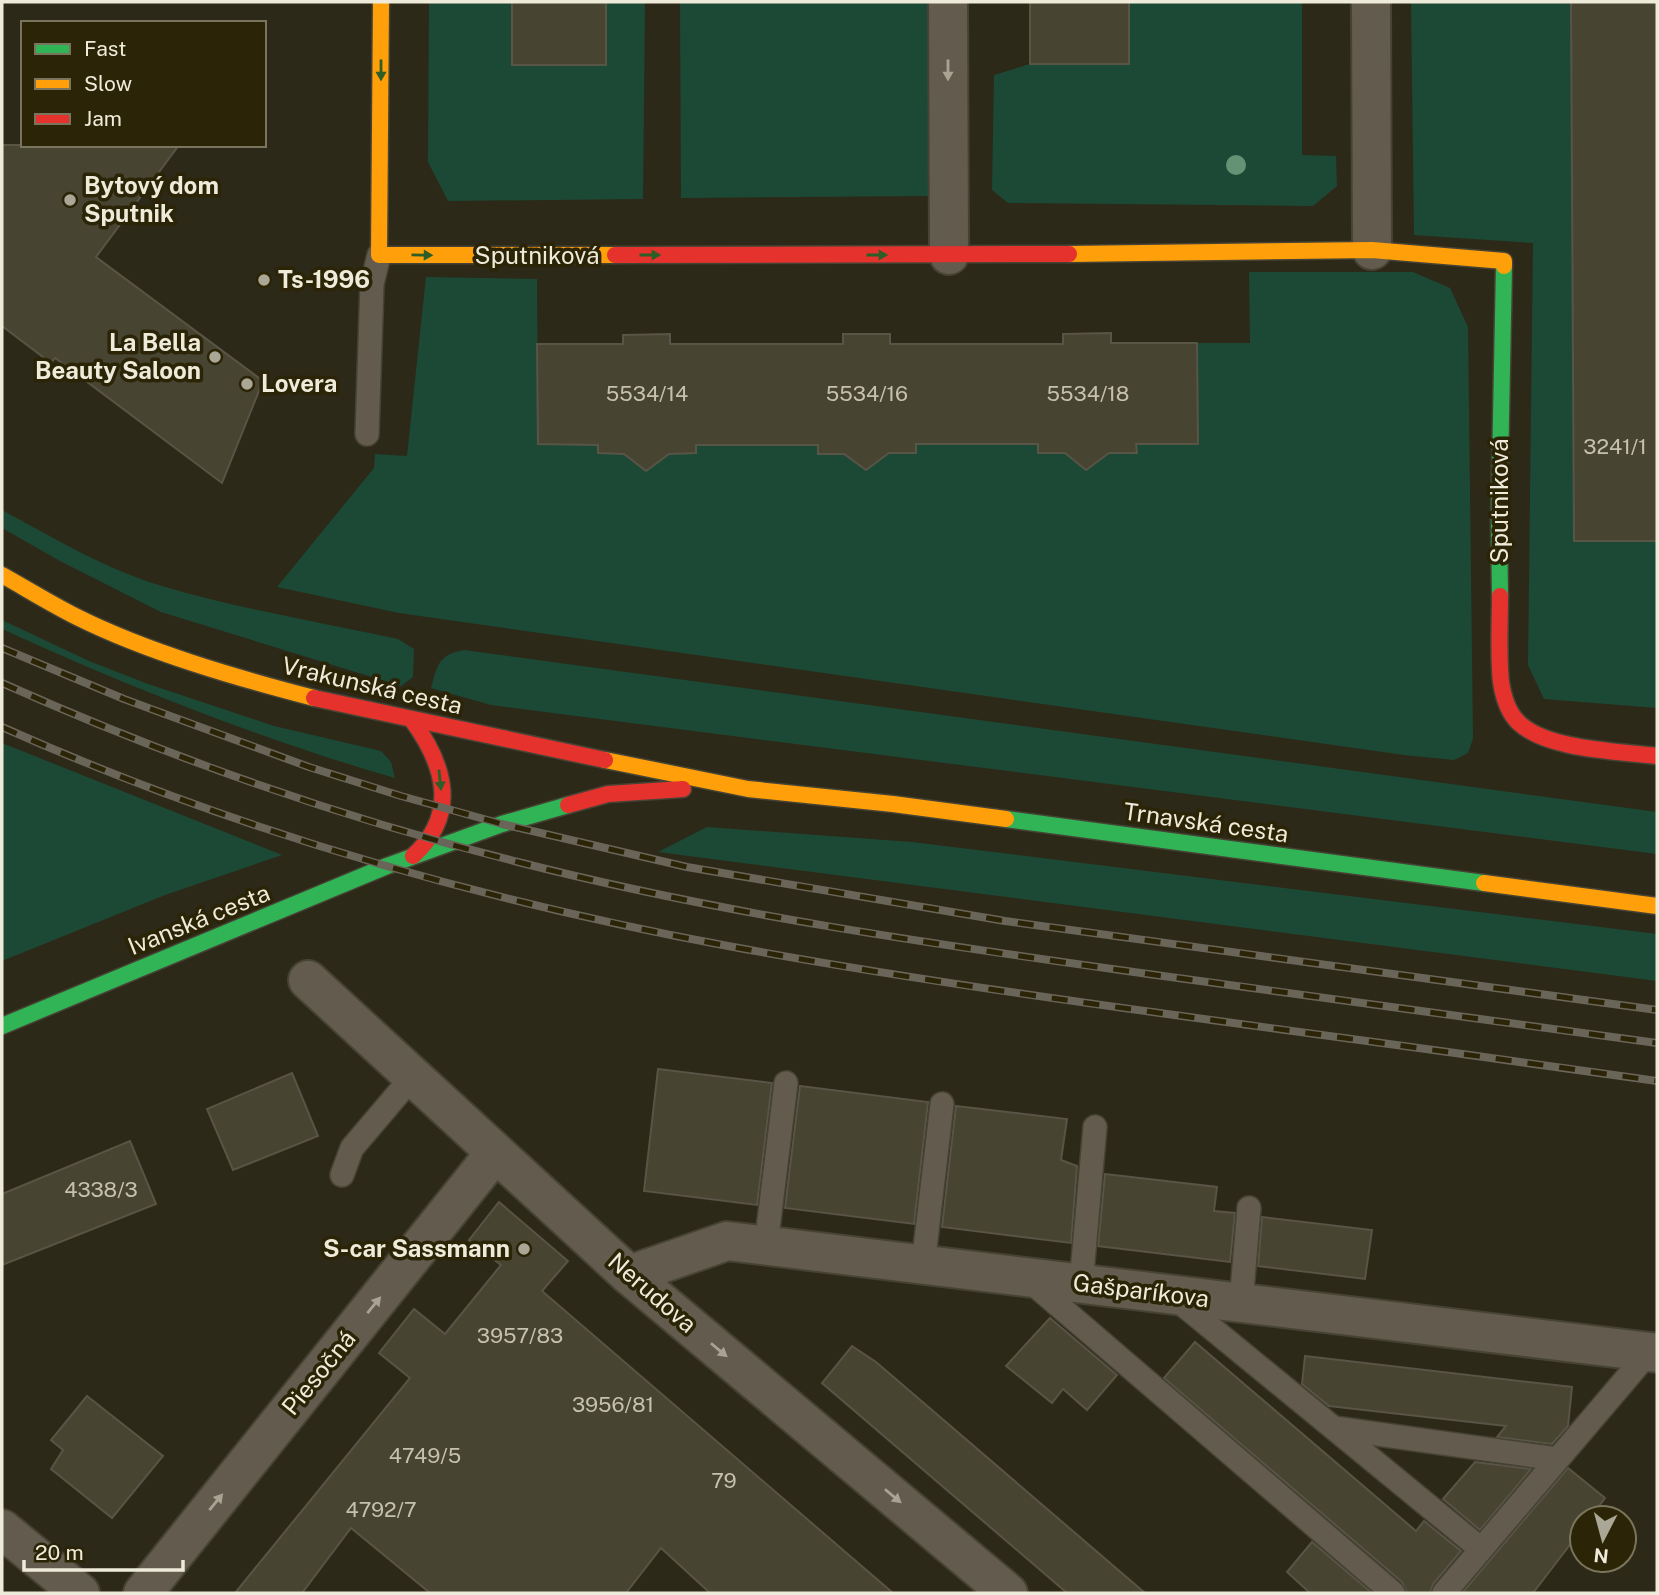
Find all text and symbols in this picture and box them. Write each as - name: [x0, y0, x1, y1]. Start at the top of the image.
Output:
- legend: [21, 21, 266, 147]
- text: Fast: [84, 36, 126, 61]
- one-way arrow: [375, 59, 387, 81]
- one-way arrow: [942, 59, 954, 81]
- text: Slow: [84, 71, 132, 96]
- text: Jam: [84, 106, 122, 131]
- place label: Bytový dom Sputnik: [84, 171, 219, 227]
- marker: Bytový dom Sputnik: [62, 192, 78, 208]
- street label: Sputniková: [475, 241, 599, 269]
- one-way arrow: [639, 249, 661, 261]
- one-way arrow: [866, 249, 888, 261]
- one-way arrow: [411, 250, 433, 261]
- place label: Ts-1996: [278, 265, 370, 293]
- marker: Ts-1996: [256, 272, 272, 288]
- place label: La Bella Beauty Saloon: [35, 328, 201, 384]
- marker: La Bella Beauty Saloon: [207, 349, 223, 365]
- place label: Lovera: [261, 369, 337, 397]
- marker: Lovera: [239, 376, 255, 392]
- house number: 5534/14: [606, 381, 688, 406]
- house number: 5534/16: [826, 381, 908, 406]
- house number: 5534/18: [1047, 381, 1129, 406]
- house number: 3241/1: [1583, 434, 1647, 459]
- street label: Sputniková: [1485, 439, 1513, 563]
- street label: Vrakunská cesta: [279, 651, 465, 719]
- one-way arrow: [435, 770, 446, 792]
- street label: Trnavská cesta: [1122, 797, 1290, 847]
- street label: Ivanská cesta: [124, 878, 274, 960]
- house number: 4338/3: [64, 1177, 138, 1202]
- place label: S-car Sassmann: [323, 1234, 510, 1262]
- marker: S-car Sassmann: [516, 1241, 532, 1257]
- street label: Nerudova: [603, 1246, 702, 1338]
- street label: Gašparíkova: [1071, 1268, 1211, 1312]
- one-way arrow: [366, 1296, 381, 1314]
- house number: 3957/83: [477, 1323, 563, 1348]
- street label: Piesočná: [276, 1324, 361, 1420]
- one-way arrow: [710, 1342, 727, 1357]
- house number: 3956/81: [572, 1392, 654, 1417]
- house number: 4749/5: [389, 1443, 461, 1468]
- house number: 79: [711, 1468, 737, 1493]
- one-way arrow: [883, 1489, 901, 1504]
- one-way arrow: [209, 1493, 224, 1511]
- house number: 4792/7: [346, 1497, 417, 1522]
- north arrow: [1568, 1504, 1638, 1574]
- scale bar: [24, 1528, 184, 1572]
- text: 20 m: [35, 1540, 84, 1565]
- text: N: [1593, 1544, 1610, 1568]

